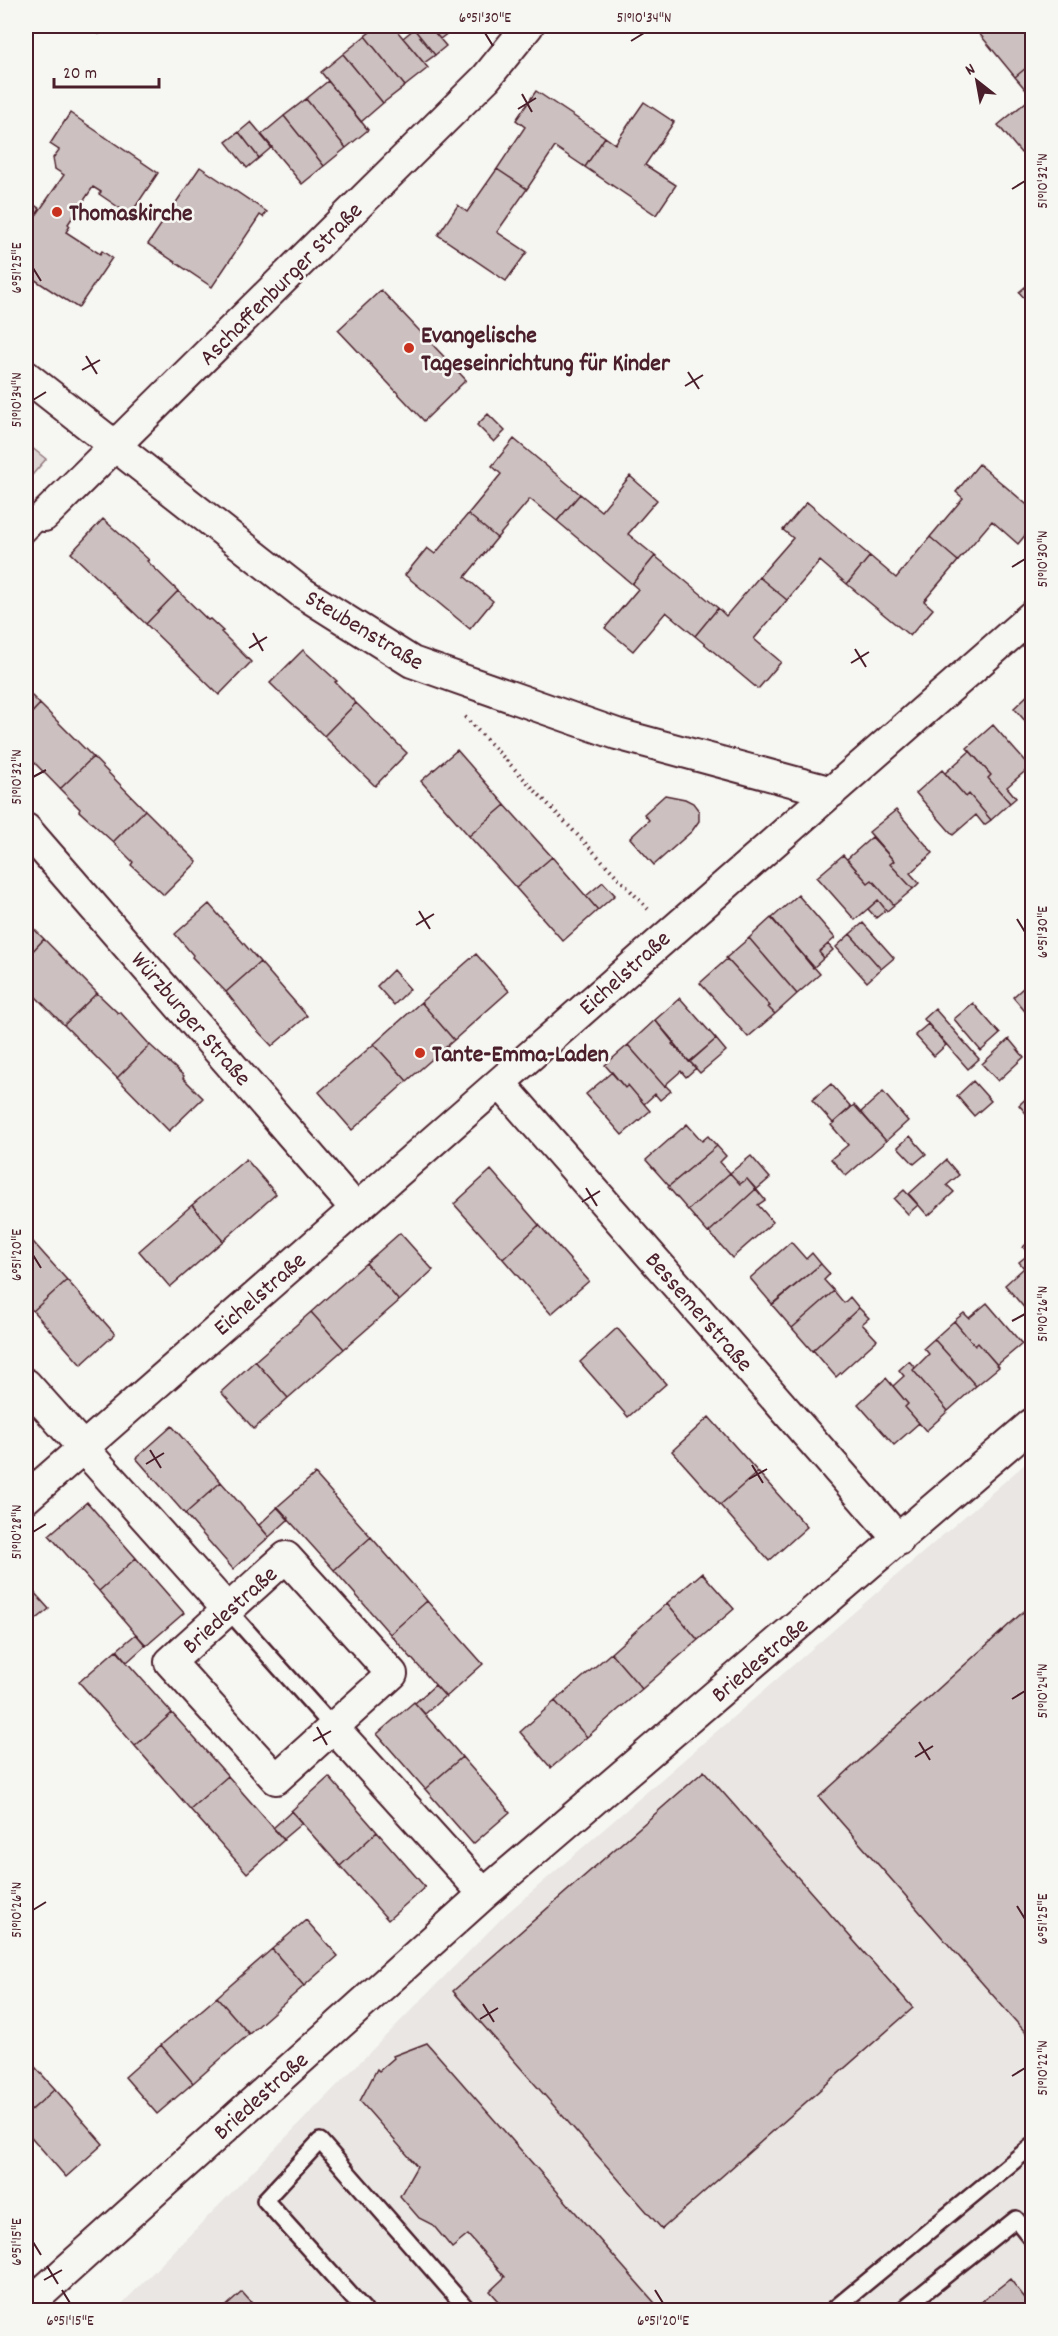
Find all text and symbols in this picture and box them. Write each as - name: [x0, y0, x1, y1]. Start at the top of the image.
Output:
- text: 6°51'30"E: [459, 8, 511, 30]
- text: 51°10'34"N: [616, 8, 672, 30]
- scale bar: [54, 51, 159, 89]
- north arrow: [947, 51, 1007, 111]
- text: N: [961, 58, 980, 82]
- text: 20 m: [63, 62, 97, 87]
- text: 51°10'32"N: [1033, 153, 1055, 209]
- street label: Aschaffenburger Straße: [192, 195, 372, 375]
- place label: Thomaskirche: [69, 198, 193, 232]
- marker: Thomaskirche: [50, 205, 64, 219]
- text: 6°51'25"E: [7, 242, 29, 294]
- place label: Evangelische Tageseinrichtung für Kinder: [421, 320, 671, 382]
- marker: Evangelische Tageseinrichtung für Kinder: [402, 341, 416, 355]
- text: 51°10'34"N: [7, 372, 29, 428]
- text: 51°10'30"N: [1033, 530, 1055, 588]
- street label: Steubenstraße: [297, 583, 429, 681]
- text: 51°10'32"N: [7, 749, 29, 805]
- text: 6°51'30"E: [1033, 906, 1055, 958]
- street label: Eichelstraße: [573, 924, 679, 1025]
- street label: Würzburger Straße: [122, 945, 258, 1095]
- place label: Tante-Emma-Laden: [432, 1039, 609, 1073]
- marker: Tante-Emma-Laden: [413, 1046, 427, 1060]
- text: 6°51'20"E: [7, 1229, 29, 1281]
- street label: Eichelstraße: [207, 1245, 315, 1345]
- street label: Bessemerstraße: [636, 1245, 760, 1381]
- text: 51°10'26"N: [1033, 1286, 1055, 1342]
- text: 51°10'28"N: [7, 1505, 29, 1559]
- street label: Briedestraße: [176, 1559, 286, 1663]
- street label: Briedestraße: [705, 1610, 817, 1712]
- text: 51°10'24"N: [1033, 1664, 1055, 1719]
- text: 51°10'26"N: [7, 1882, 29, 1938]
- text: 6°51'25"E: [1033, 1893, 1055, 1945]
- text: 51°10'22"N: [1033, 2040, 1055, 2096]
- street label: Briedestraße: [207, 2045, 317, 2149]
- text: 6°51'15"E: [7, 2218, 29, 2266]
- text: 6°51'15"E: [46, 2311, 94, 2333]
- text: 6°51'20"E: [637, 2311, 689, 2333]

